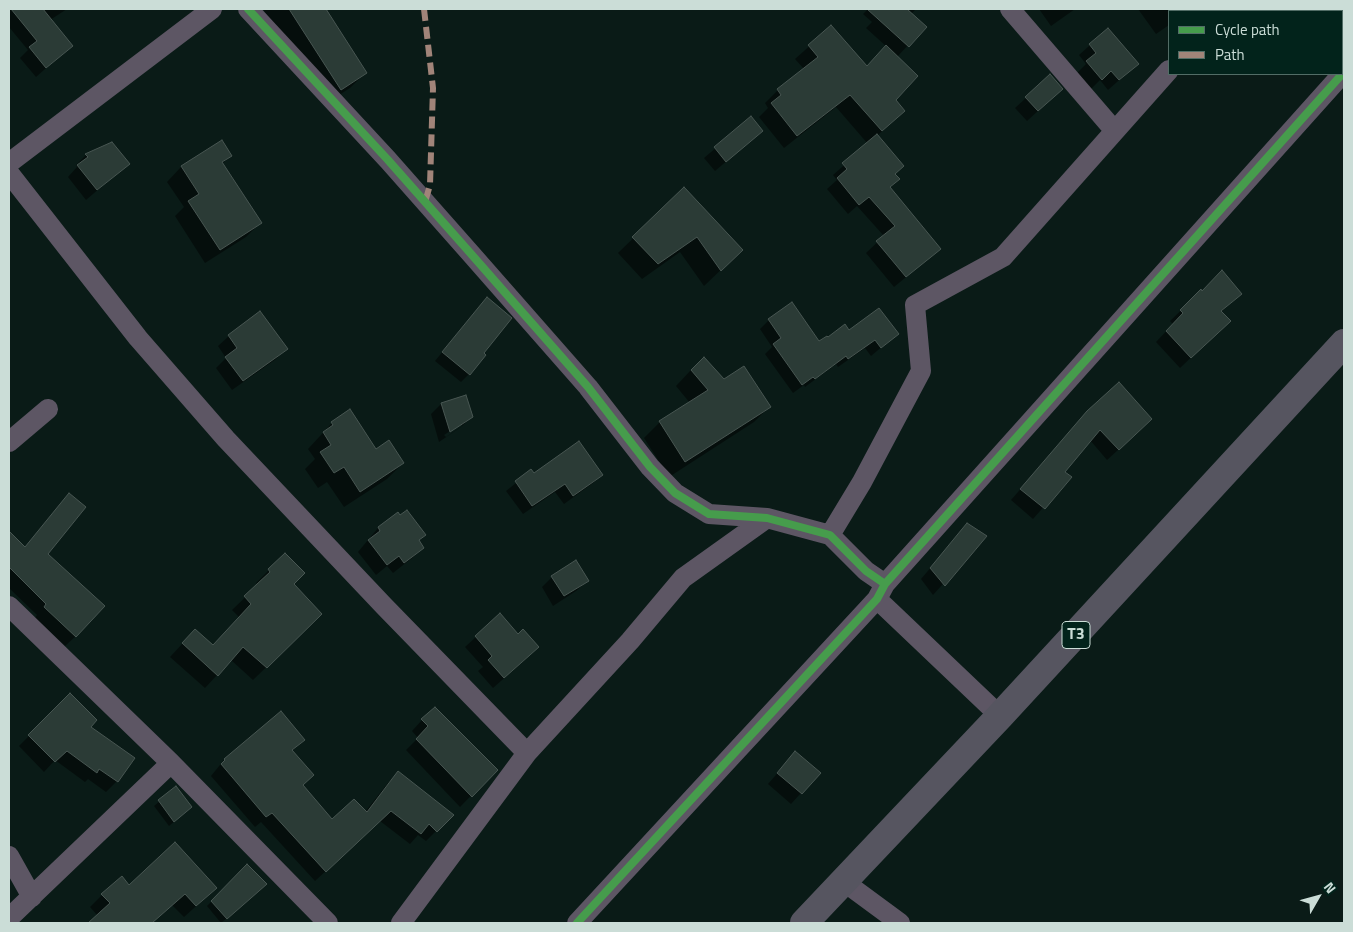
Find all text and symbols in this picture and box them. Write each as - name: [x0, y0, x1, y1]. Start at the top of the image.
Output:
- legend: [1168, 10, 1343, 75]
- text: Cycle path: [1215, 18, 1280, 41]
- text: Path: [1215, 43, 1245, 66]
- road number: T3: [1062, 622, 1090, 648]
- north arrow: [1293, 872, 1343, 922]
- text: N: [1319, 877, 1341, 898]

